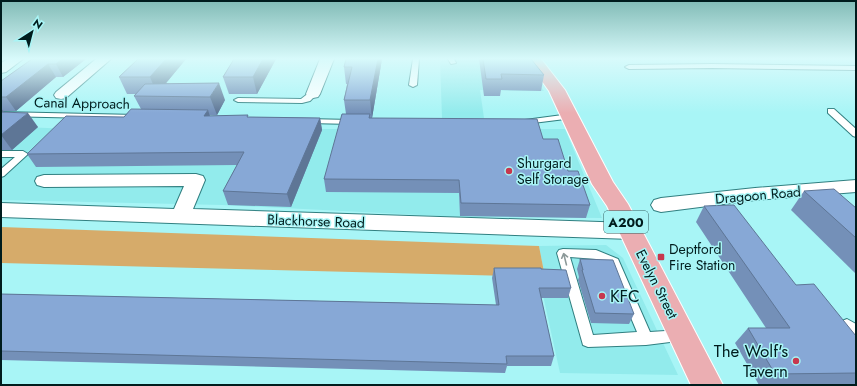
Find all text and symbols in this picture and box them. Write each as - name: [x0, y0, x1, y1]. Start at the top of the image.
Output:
- north arrow: [12, 12, 52, 52]
- text: N: [30, 15, 46, 33]
- street label: Canal Approach: [34, 92, 130, 114]
- place label: Shurgard Self Storage: [517, 153, 589, 189]
- marker: Shurgard Self Storage: [504, 166, 514, 176]
- street label: Dragoon Road: [714, 181, 802, 209]
- street label: Blackhorse Road: [267, 209, 365, 233]
- road number: A200: [604, 211, 648, 233]
- place label: Deptford Fire Station: [669, 239, 735, 275]
- street label: Evelyn Street: [631, 246, 683, 323]
- marker: Deptford Fire Station: [656, 252, 666, 262]
- one-way arrow: [561, 253, 569, 266]
- place label: KFC: [610, 284, 640, 308]
- marker: KFC: [597, 291, 607, 301]
- place label: The Wolf's Tavern: [714, 339, 788, 383]
- marker: The Wolf's Tavern: [791, 356, 801, 366]

